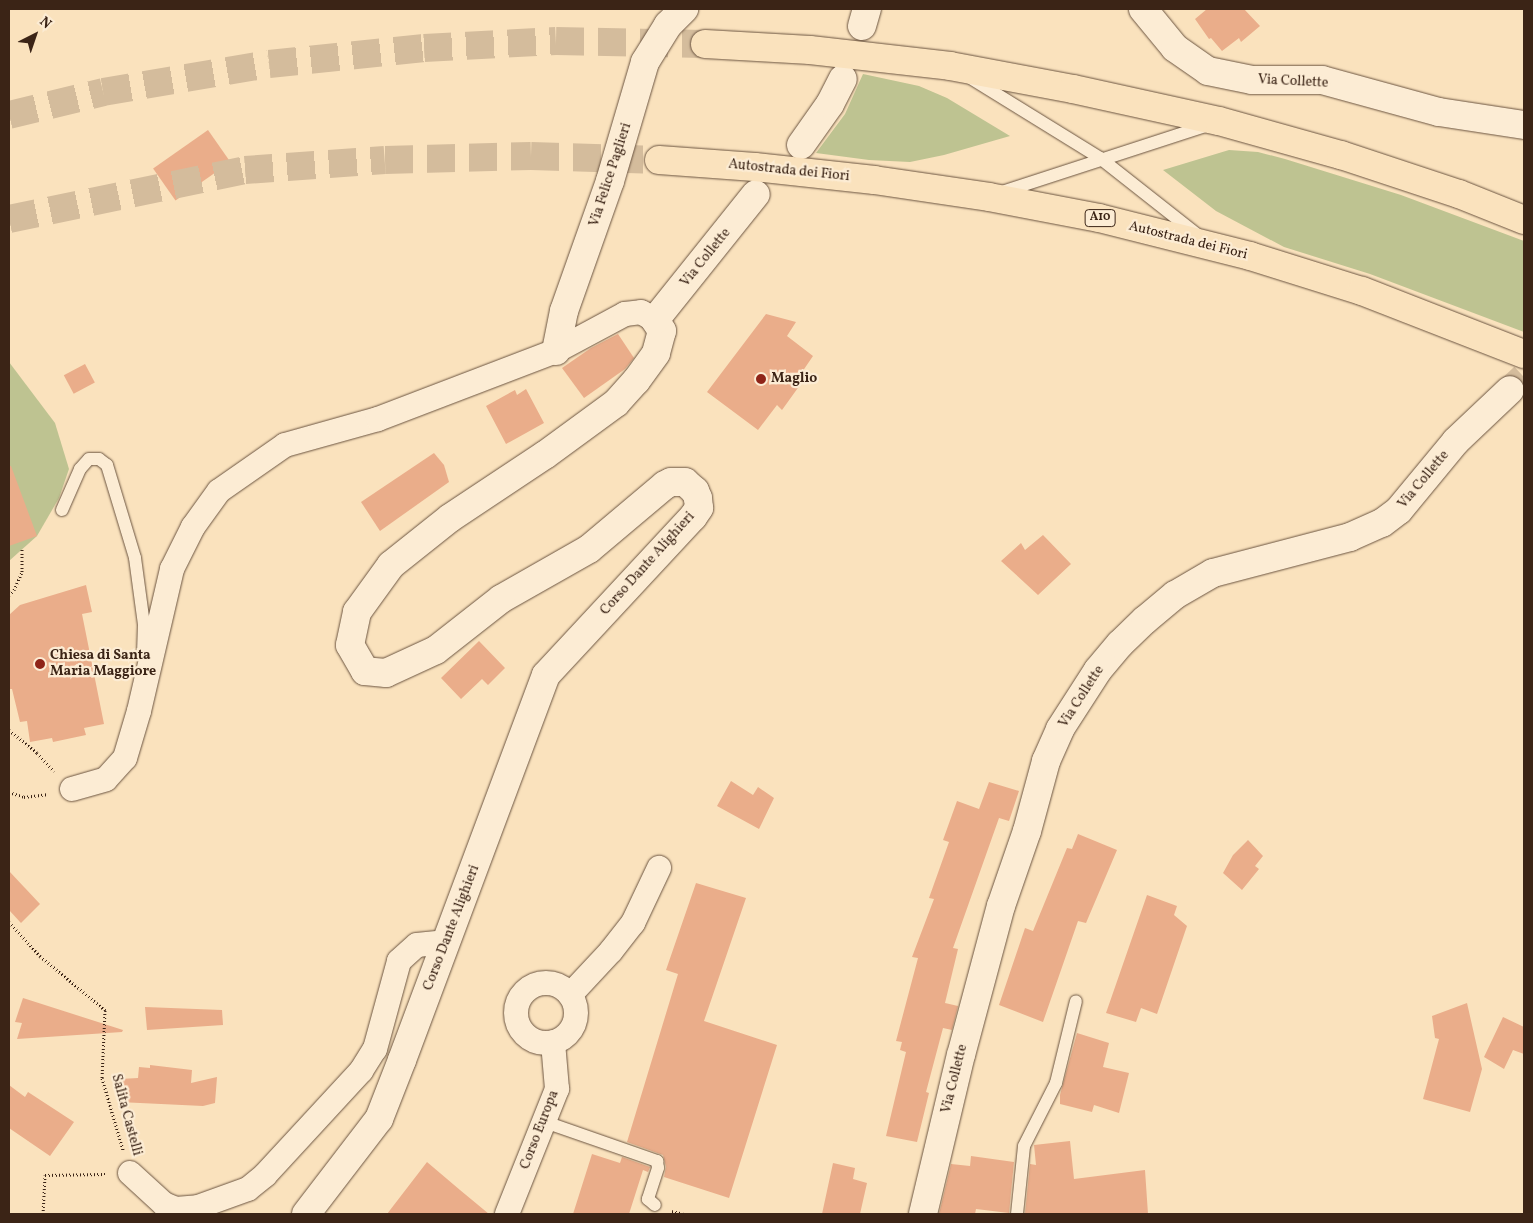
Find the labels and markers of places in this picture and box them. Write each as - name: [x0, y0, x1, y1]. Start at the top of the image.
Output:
- place label: Maglio: [771, 371, 817, 387]
- marker: Maglio: [755, 373, 767, 385]
- place label: Chiesa di Santa Maria Maggiore: [50, 648, 156, 680]
- marker: Chiesa di Santa Maria Maggiore: [34, 658, 46, 670]

